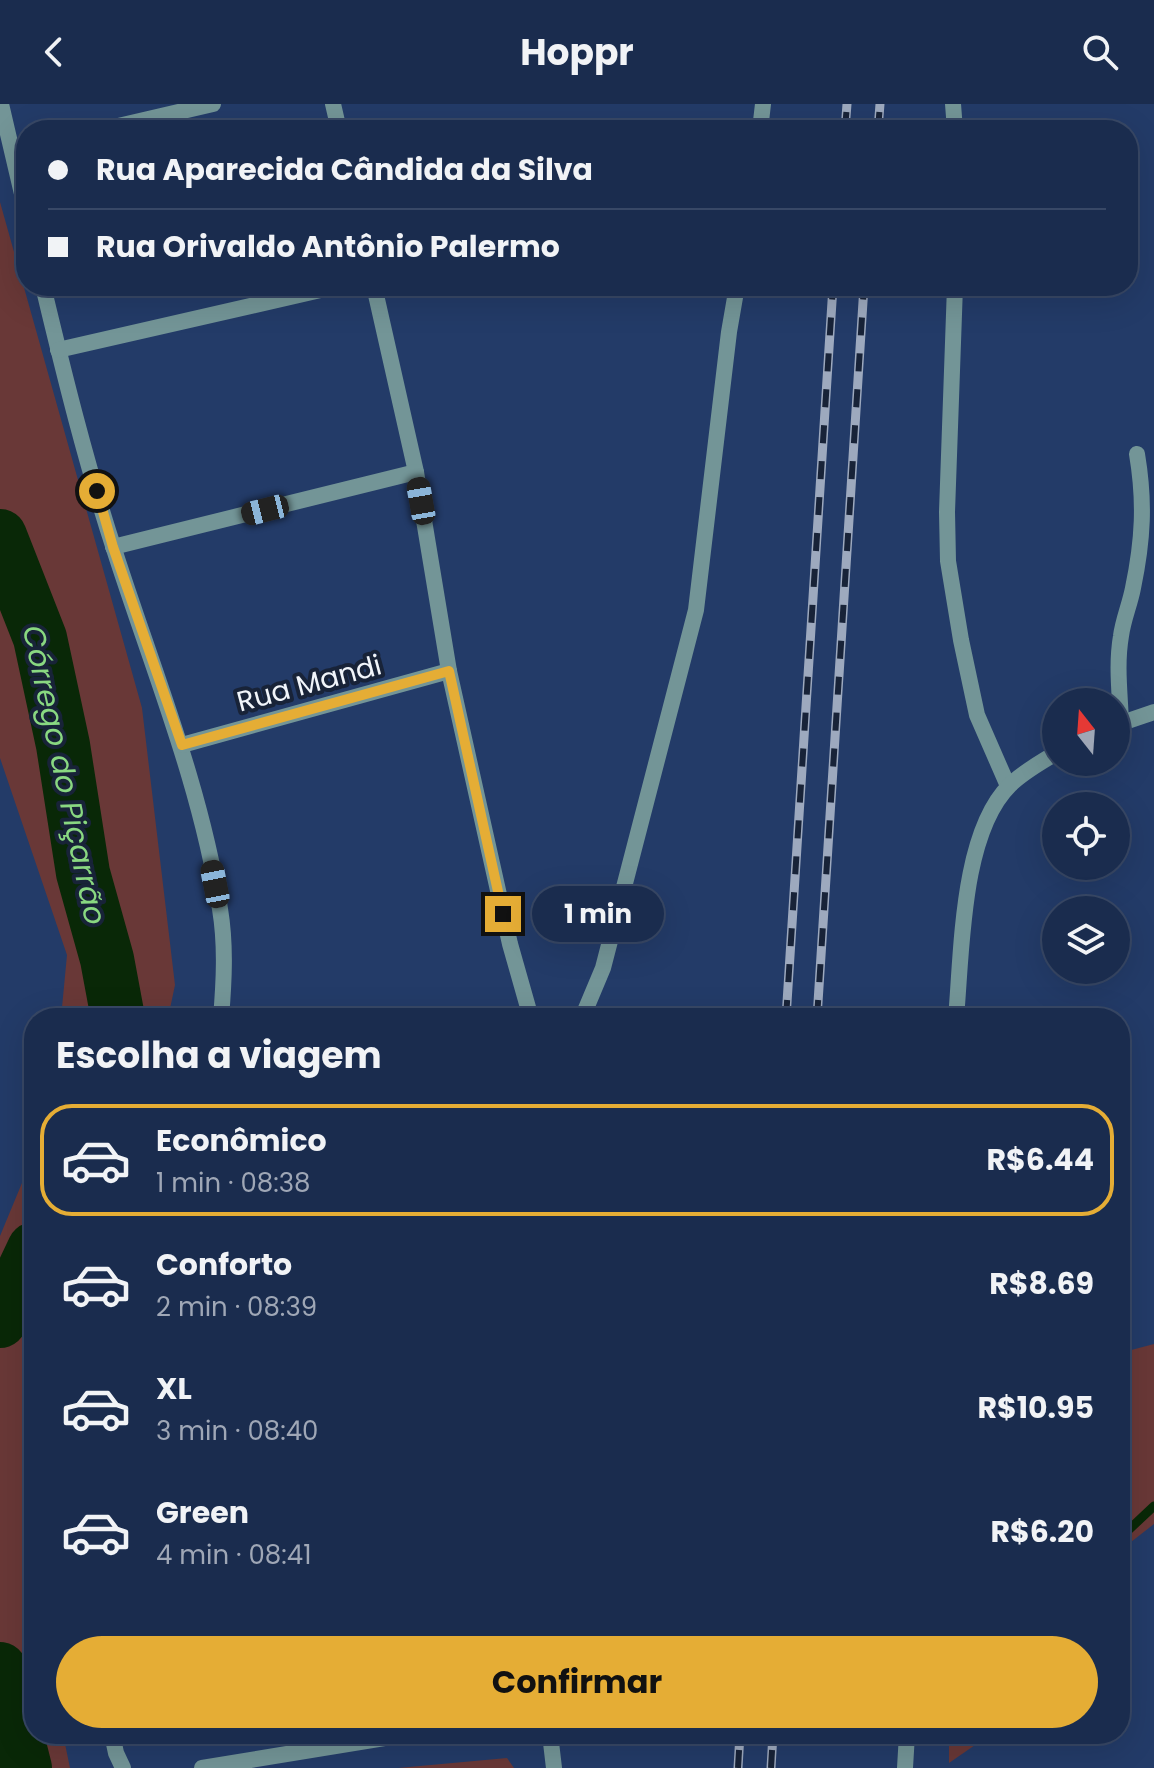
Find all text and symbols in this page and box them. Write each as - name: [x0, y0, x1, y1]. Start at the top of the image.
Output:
- text: Hoppr: [520, 27, 634, 78]
- icon: back: [32, 30, 76, 74]
- icon: search: [1078, 30, 1122, 74]
- text: Rua Aparecida Cândida da Silva: [96, 148, 593, 191]
- text: Rua Orivaldo Antônio Palermo: [96, 225, 560, 268]
- route start: [79, 473, 115, 509]
- car: [405, 475, 437, 527]
- car: [239, 493, 291, 527]
- water label: Córrego do Piçarrão: [12, 621, 117, 929]
- street label: Rua Mandi: [233, 645, 386, 721]
- north arrow: [1042, 688, 1130, 776]
- map controls: [1042, 688, 1130, 984]
- button: locate: [1042, 792, 1130, 880]
- car: [199, 858, 231, 910]
- callout: 1 min: [531, 886, 663, 942]
- route end: [485, 896, 521, 932]
- text: 1 min: [564, 896, 632, 932]
- button: layers: [1042, 896, 1130, 984]
- text: Escolha a viagem: [56, 1030, 382, 1081]
- text: Econômico: [156, 1119, 327, 1162]
- icon: car: [60, 1124, 132, 1196]
- text: R$6.44: [987, 1138, 1094, 1181]
- text: 1 min · 08:38: [156, 1165, 310, 1201]
- text: Conforto: [156, 1243, 292, 1286]
- icon: car: [60, 1248, 132, 1320]
- text: R$8.69: [989, 1262, 1094, 1305]
- text: 2 min · 08:39: [156, 1289, 317, 1325]
- text: XL: [156, 1367, 192, 1410]
- icon: car: [60, 1372, 132, 1444]
- text: R$10.95: [977, 1386, 1094, 1429]
- text: 3 min · 08:40: [156, 1413, 318, 1449]
- text: Green: [156, 1491, 249, 1534]
- icon: car: [60, 1496, 132, 1568]
- text: R$6.20: [990, 1510, 1094, 1553]
- text: 4 min · 08:41: [156, 1537, 311, 1573]
- button: Confirmar: [56, 1636, 1098, 1728]

